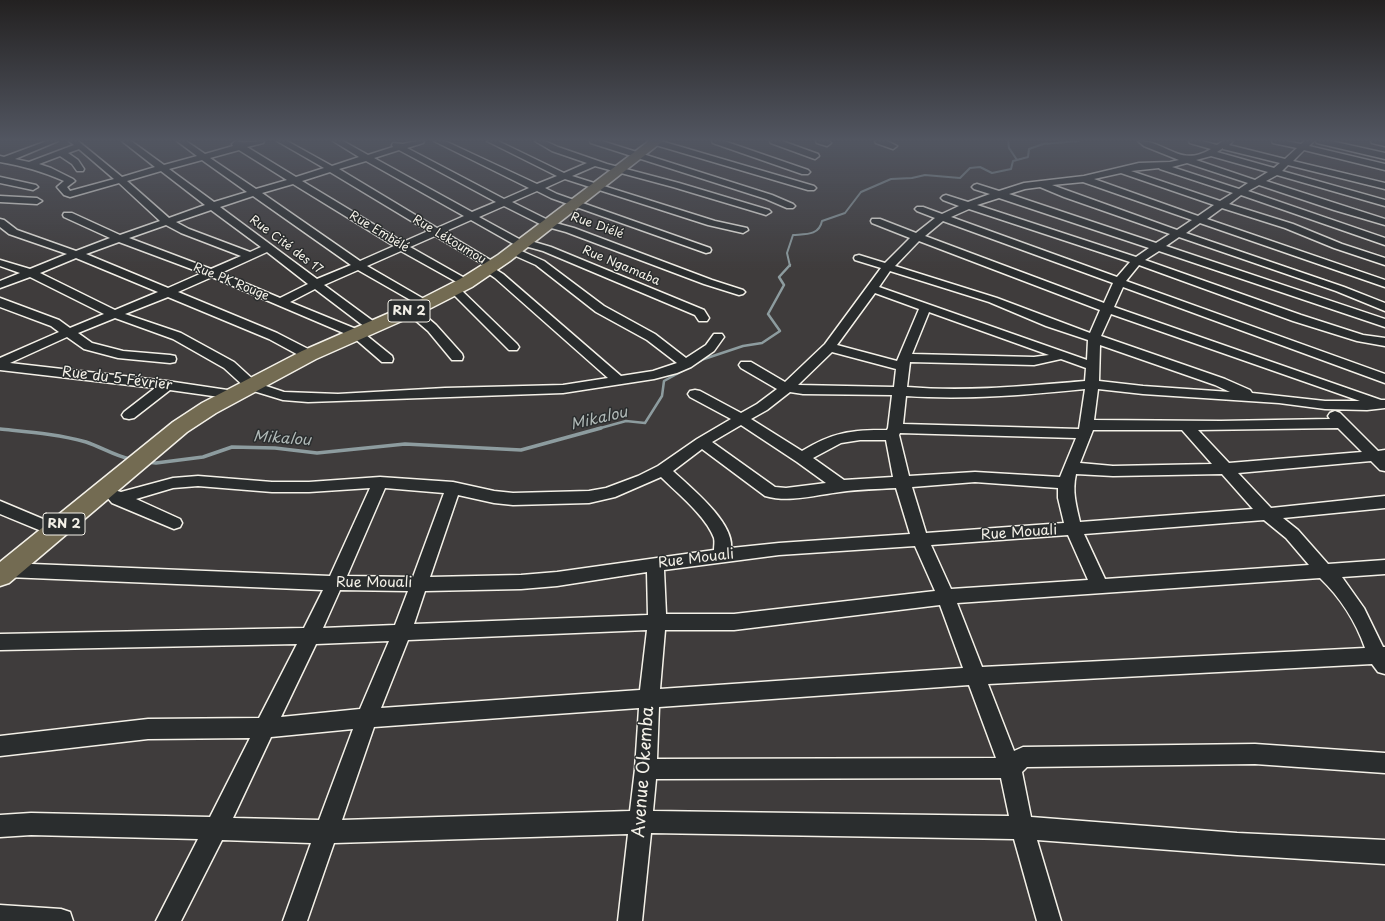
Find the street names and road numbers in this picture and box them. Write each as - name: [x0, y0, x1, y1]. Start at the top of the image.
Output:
- street label: Rue Embélé: [347, 209, 411, 255]
- street label: Rue Diélé: [569, 210, 625, 242]
- street label: Rue Lékoumou: [410, 212, 488, 268]
- street label: Rue Cité des 17: [247, 213, 325, 277]
- street label: Rue Ngamaba: [580, 243, 662, 289]
- street label: Rue PK Rouge: [191, 260, 271, 304]
- road number: RN 2: [388, 300, 430, 322]
- street label: Rue du 5 Février: [61, 364, 173, 394]
- road number: RN 2: [43, 513, 85, 535]
- street label: Rue Mouali: [980, 522, 1058, 544]
- street label: Rue Mouali: [657, 546, 735, 572]
- street label: Rue Mouali: [336, 575, 412, 591]
- street label: Avenue Okemba: [629, 706, 659, 838]

